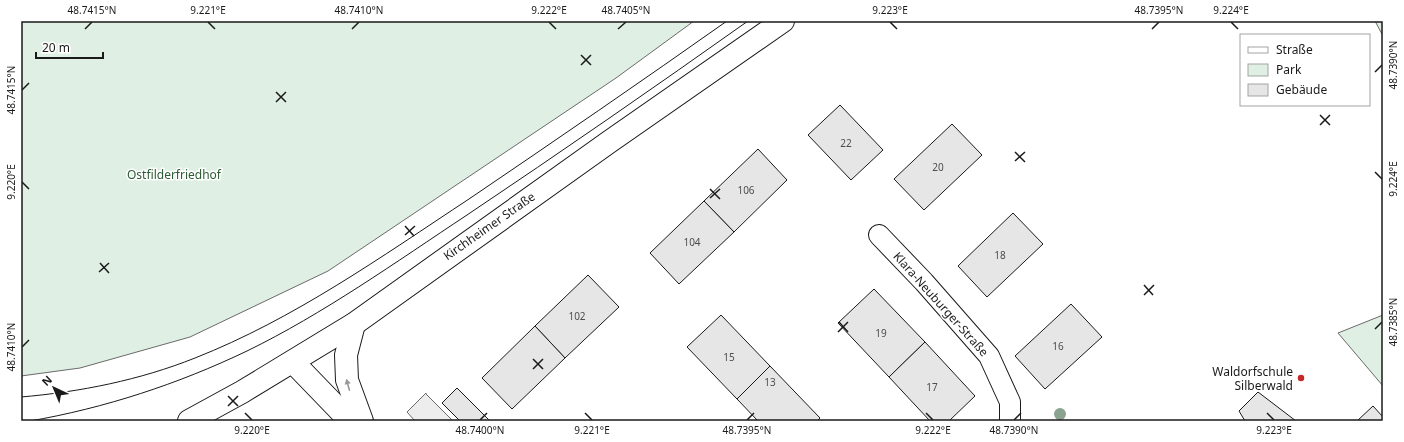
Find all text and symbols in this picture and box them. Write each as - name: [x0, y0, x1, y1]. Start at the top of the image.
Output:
- text: 48.7415°N: [68, 3, 116, 17]
- text: 9.221°E: [190, 3, 226, 17]
- text: 48.7410°N: [335, 3, 383, 17]
- text: 9.222°E: [531, 3, 567, 17]
- text: 48.7405°N: [602, 3, 650, 17]
- text: 9.223°E: [872, 3, 908, 17]
- text: 48.7395°N: [1135, 3, 1183, 17]
- text: 9.224°E: [1213, 3, 1249, 17]
- scale bar: [36, 34, 103, 60]
- legend: [1240, 34, 1370, 106]
- text: 20 m: [42, 39, 70, 56]
- text: Straße: [1276, 41, 1313, 58]
- text: 48.7390°N: [1386, 41, 1400, 89]
- text: Park: [1276, 61, 1302, 78]
- text: 48.7415°N: [4, 66, 18, 114]
- text: Gebäude: [1276, 81, 1327, 98]
- house number: 22: [840, 136, 852, 150]
- house number: 20: [932, 160, 944, 174]
- text: 9.224°E: [1386, 161, 1400, 197]
- text: 9.220°E: [4, 164, 18, 200]
- park label: Ostfilderfriedhof: [127, 166, 222, 183]
- house number: 106: [737, 183, 755, 197]
- street label: Kirchheimer Straße: [440, 188, 538, 264]
- house number: 104: [683, 235, 701, 249]
- street label: Klara-Neuburger-Straße: [889, 248, 993, 360]
- house number: 18: [994, 248, 1006, 262]
- text: 48.7385°N: [1386, 298, 1400, 346]
- house number: 102: [568, 309, 586, 323]
- text: 48.7410°N: [4, 323, 18, 371]
- house number: 19: [875, 326, 887, 340]
- house number: 16: [1052, 339, 1064, 353]
- house number: 15: [723, 350, 735, 364]
- place label: Waldorfschule Silberwald: [1212, 363, 1293, 394]
- north arrow: [34, 368, 74, 408]
- text: N: [38, 372, 55, 389]
- marker: Waldorfschule Silberwald: [1296, 373, 1306, 383]
- house number: 13: [764, 375, 776, 389]
- one-way arrow: [345, 378, 351, 391]
- house number: 17: [926, 380, 938, 394]
- text: 9.220°E: [234, 423, 270, 437]
- text: 48.7400°N: [456, 423, 504, 437]
- text: 9.221°E: [574, 423, 610, 437]
- text: 48.7395°N: [723, 423, 771, 437]
- text: 9.222°E: [915, 423, 951, 437]
- text: 48.7390°N: [990, 423, 1038, 437]
- text: 9.223°E: [1256, 423, 1292, 437]

